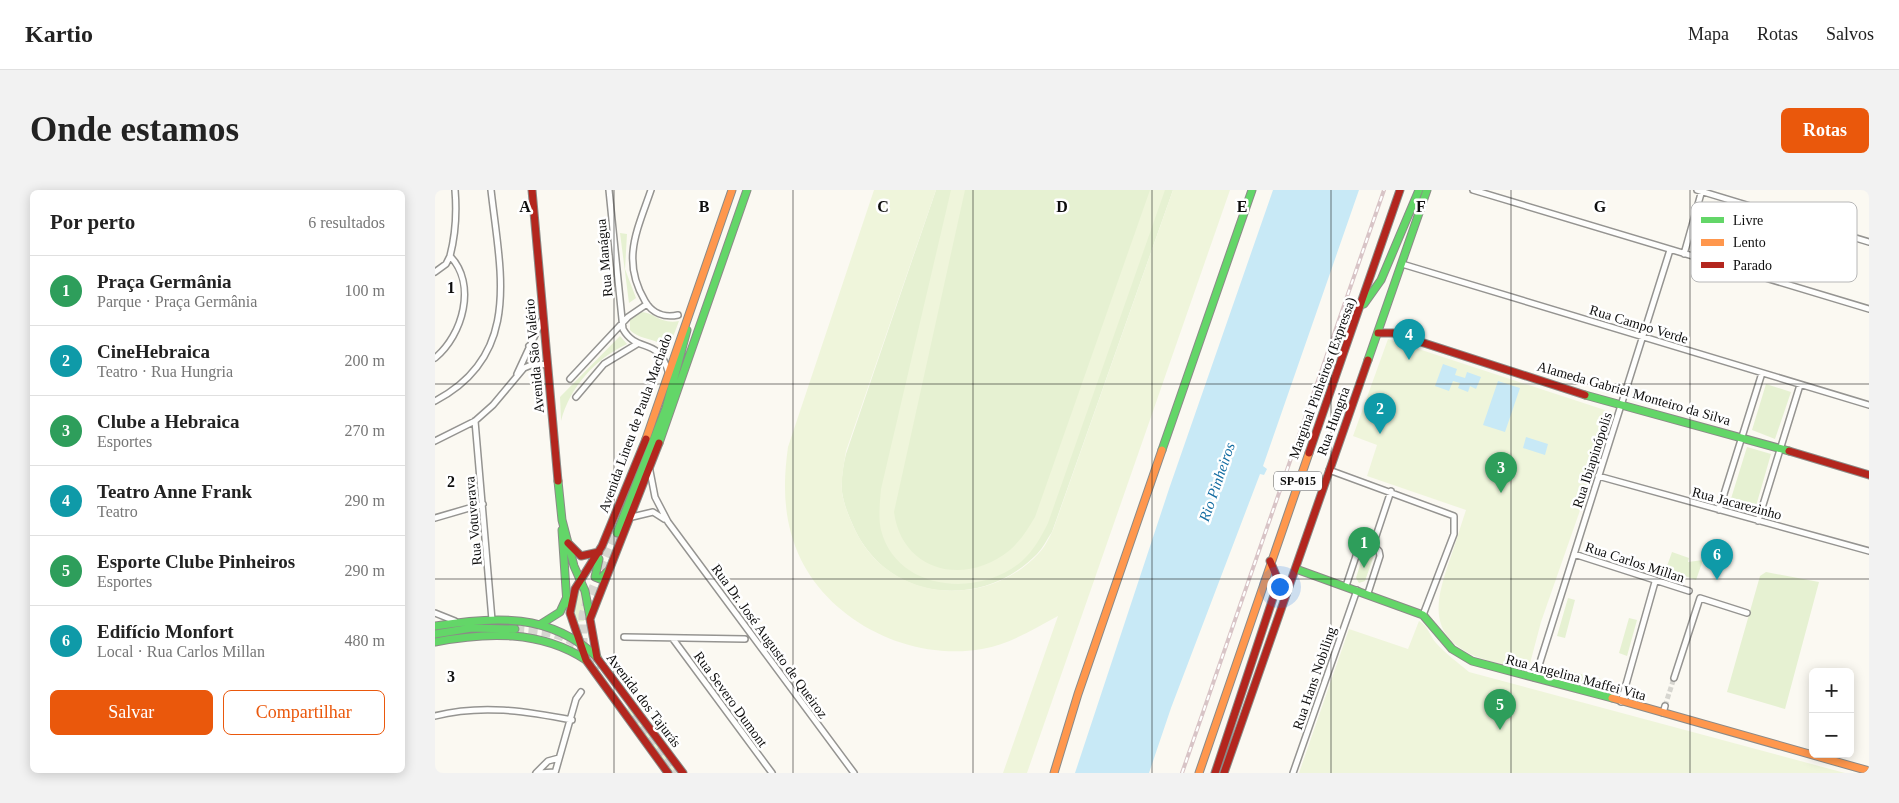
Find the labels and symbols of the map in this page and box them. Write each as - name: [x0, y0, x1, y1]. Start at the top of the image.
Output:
- text: A: [519, 198, 531, 215]
- text: B: [699, 198, 710, 215]
- text: C: [877, 198, 889, 215]
- text: D: [1056, 198, 1068, 215]
- text: E: [1237, 198, 1247, 215]
- text: F: [1416, 198, 1426, 215]
- text: G: [1594, 198, 1607, 215]
- legend: [1691, 202, 1857, 282]
- text: Livre: [1733, 213, 1763, 228]
- street label: Rua Manágua: [594, 218, 615, 298]
- text: Lento: [1733, 235, 1766, 250]
- text: Parado: [1733, 258, 1772, 273]
- text: 1: [447, 279, 455, 296]
- street label: Marginal Pinheiros (Expressa): [1286, 295, 1360, 461]
- street label: Avenida São Valério: [522, 298, 547, 414]
- street label: Rua Campo Verde: [1588, 302, 1690, 347]
- pin: 4: [1393, 319, 1425, 360]
- street label: Avenida Lineu de Paula Machado: [596, 332, 675, 515]
- street label: Alameda Gabriel Monteiro da Silva: [1535, 359, 1733, 429]
- street label: Rua Hungria: [1314, 384, 1353, 458]
- pin: 2: [1364, 393, 1396, 434]
- street label: Rua Ibiapinópolis: [1570, 410, 1615, 510]
- water label: Rio Pinheiros: [1196, 440, 1238, 524]
- pin: 3: [1485, 452, 1517, 493]
- road number: SP-015: [1274, 472, 1322, 490]
- text: 2: [447, 473, 455, 490]
- street label: Rua Votuverava: [462, 475, 485, 566]
- street label: Rua Jacarezinho: [1690, 484, 1783, 523]
- pin: 1: [1348, 527, 1380, 568]
- street label: Rua Carlos Millan: [1583, 539, 1686, 586]
- pin: 6: [1701, 539, 1733, 580]
- street label: Rua Dr. José Augusto de Queiroz: [709, 561, 831, 721]
- your location: [1267, 574, 1293, 600]
- street label: Rua Hans Nobiling: [1290, 625, 1339, 732]
- street label: Rua Severo Dumont: [691, 649, 770, 750]
- street label: Avenida dos Tajurás: [603, 650, 684, 750]
- street label: Rua Angelina Maffei Vita: [1504, 652, 1648, 704]
- text: 3: [447, 668, 455, 685]
- pin: 5: [1484, 689, 1516, 730]

